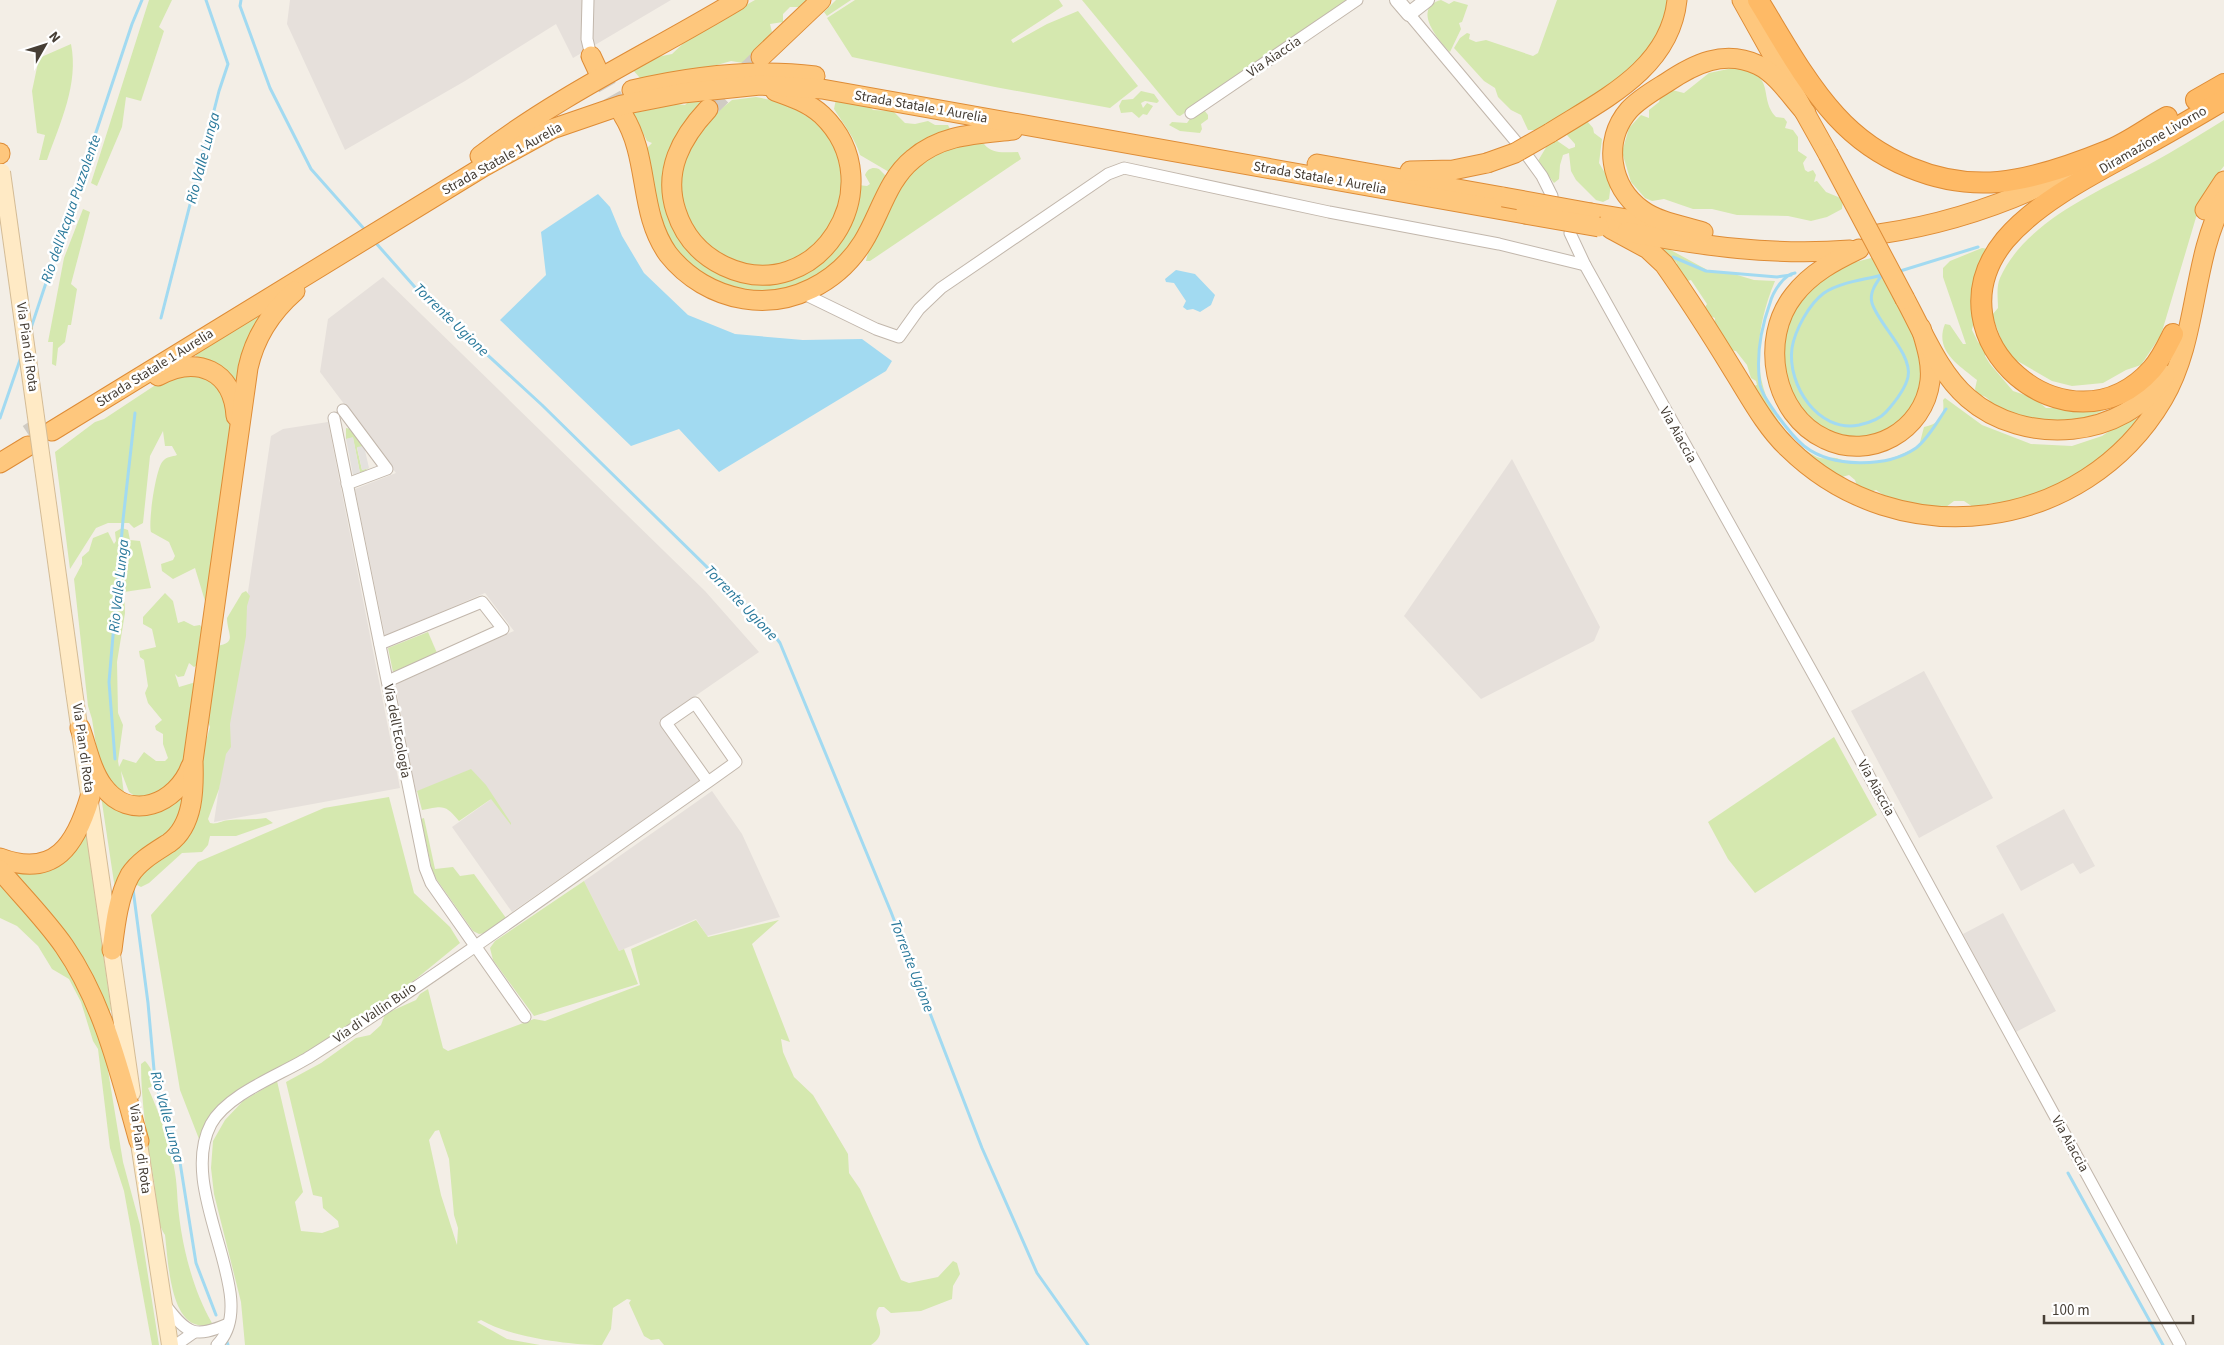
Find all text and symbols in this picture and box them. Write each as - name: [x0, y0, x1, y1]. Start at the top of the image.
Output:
- north arrow: [20, 20, 70, 70]
- text: N: [44, 28, 65, 47]
- street label: Via Aiaccia: [1243, 31, 1305, 83]
- street label: Strada Statale 1 Aurelia: [853, 85, 989, 129]
- street label: Diramazione Livorno: [2096, 101, 2210, 179]
- water label: Rio Valle Lunga: [181, 110, 225, 206]
- street label: Strada Statale 1 Aurelia: [438, 118, 566, 200]
- water label: Rio dell'Acqua Puzzolente: [36, 132, 106, 286]
- street label: Strada Statale 1 Aurelia: [1252, 156, 1388, 200]
- water label: Torrente Ugione: [409, 278, 493, 362]
- street label: Via Pian di Rota: [11, 301, 43, 393]
- street label: Strada Statale 1 Aurelia: [92, 324, 218, 412]
- street label: Via Aiaccia: [1654, 403, 1702, 467]
- water label: Rio Valle Lunga: [104, 538, 134, 634]
- water label: Torrente Ugione: [699, 561, 783, 645]
- street label: Via dell'Ecologia: [378, 682, 416, 780]
- street label: Via Pian di Rota: [67, 702, 99, 794]
- street label: Via Aiaccia: [1852, 756, 1900, 820]
- water label: Torrente Ugione: [885, 917, 939, 1015]
- street label: Via di Vallin Buio: [329, 978, 421, 1048]
- water label: Rio Valle Lunga: [145, 1069, 189, 1165]
- street label: Via Pian di Rota: [124, 1103, 156, 1195]
- street label: Via Aiaccia: [2046, 1112, 2094, 1176]
- scale bar: [2044, 1292, 2193, 1324]
- text: 100 m: [2052, 1300, 2090, 1321]

